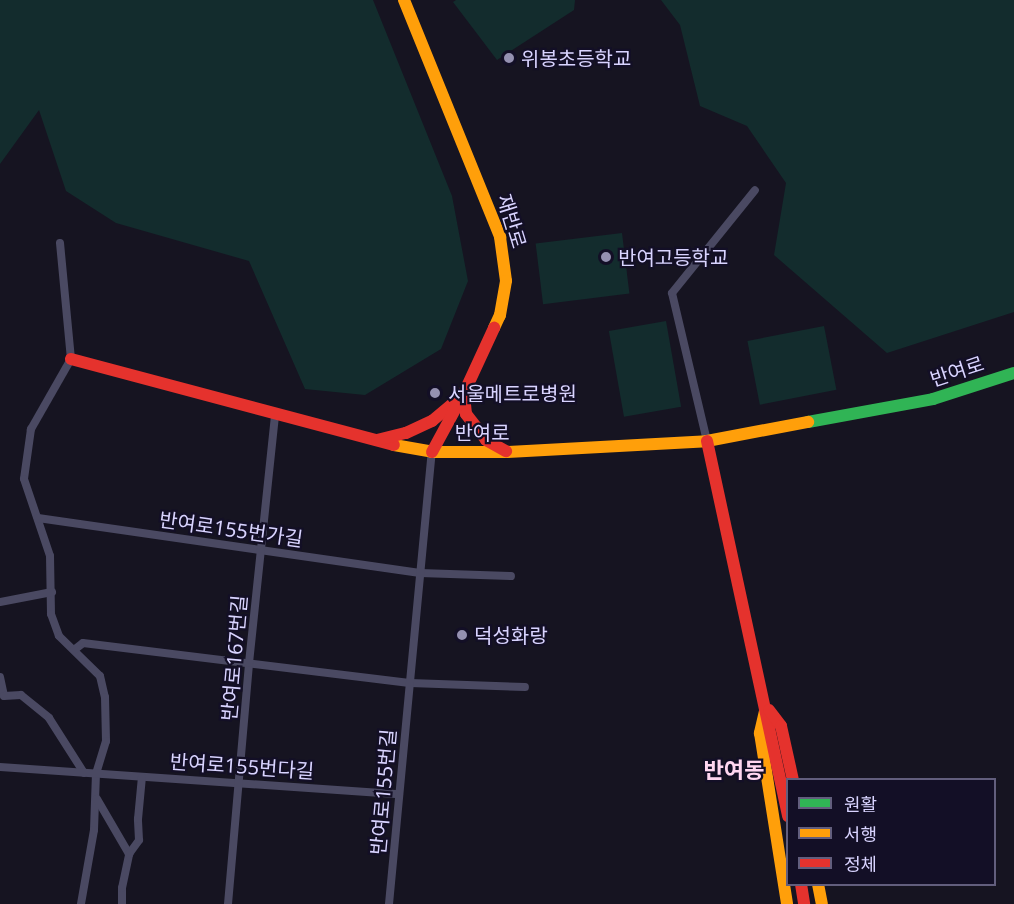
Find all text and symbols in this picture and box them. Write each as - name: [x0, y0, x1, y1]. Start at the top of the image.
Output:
- place label: 위봉초등학교: [521, 46, 631, 70]
- marker: 위봉초등학교: [502, 51, 516, 65]
- street label: 재반로: [492, 191, 532, 251]
- place label: 반여고등학교: [618, 245, 728, 269]
- marker: 반여고등학교: [599, 250, 613, 264]
- street label: 반여로: [927, 351, 987, 391]
- place label: 서울메트로병원: [448, 381, 577, 405]
- marker: 서울메트로병원: [426, 384, 444, 402]
- street label: 반여로: [454, 420, 510, 444]
- street label: 반여로155번가길: [158, 507, 304, 551]
- street label: 반여로167번길: [217, 594, 251, 722]
- place label: 덕성화랑: [474, 623, 548, 647]
- marker: 덕성화랑: [455, 628, 469, 642]
- street label: 반여로155번길: [366, 728, 400, 856]
- street label: 반여로155번다길: [169, 749, 315, 783]
- district label: 반여동: [704, 757, 764, 783]
- legend: [786, 778, 996, 886]
- text: 원활: [844, 792, 877, 816]
- text: 서행: [844, 822, 877, 846]
- text: 정체: [844, 852, 877, 876]

